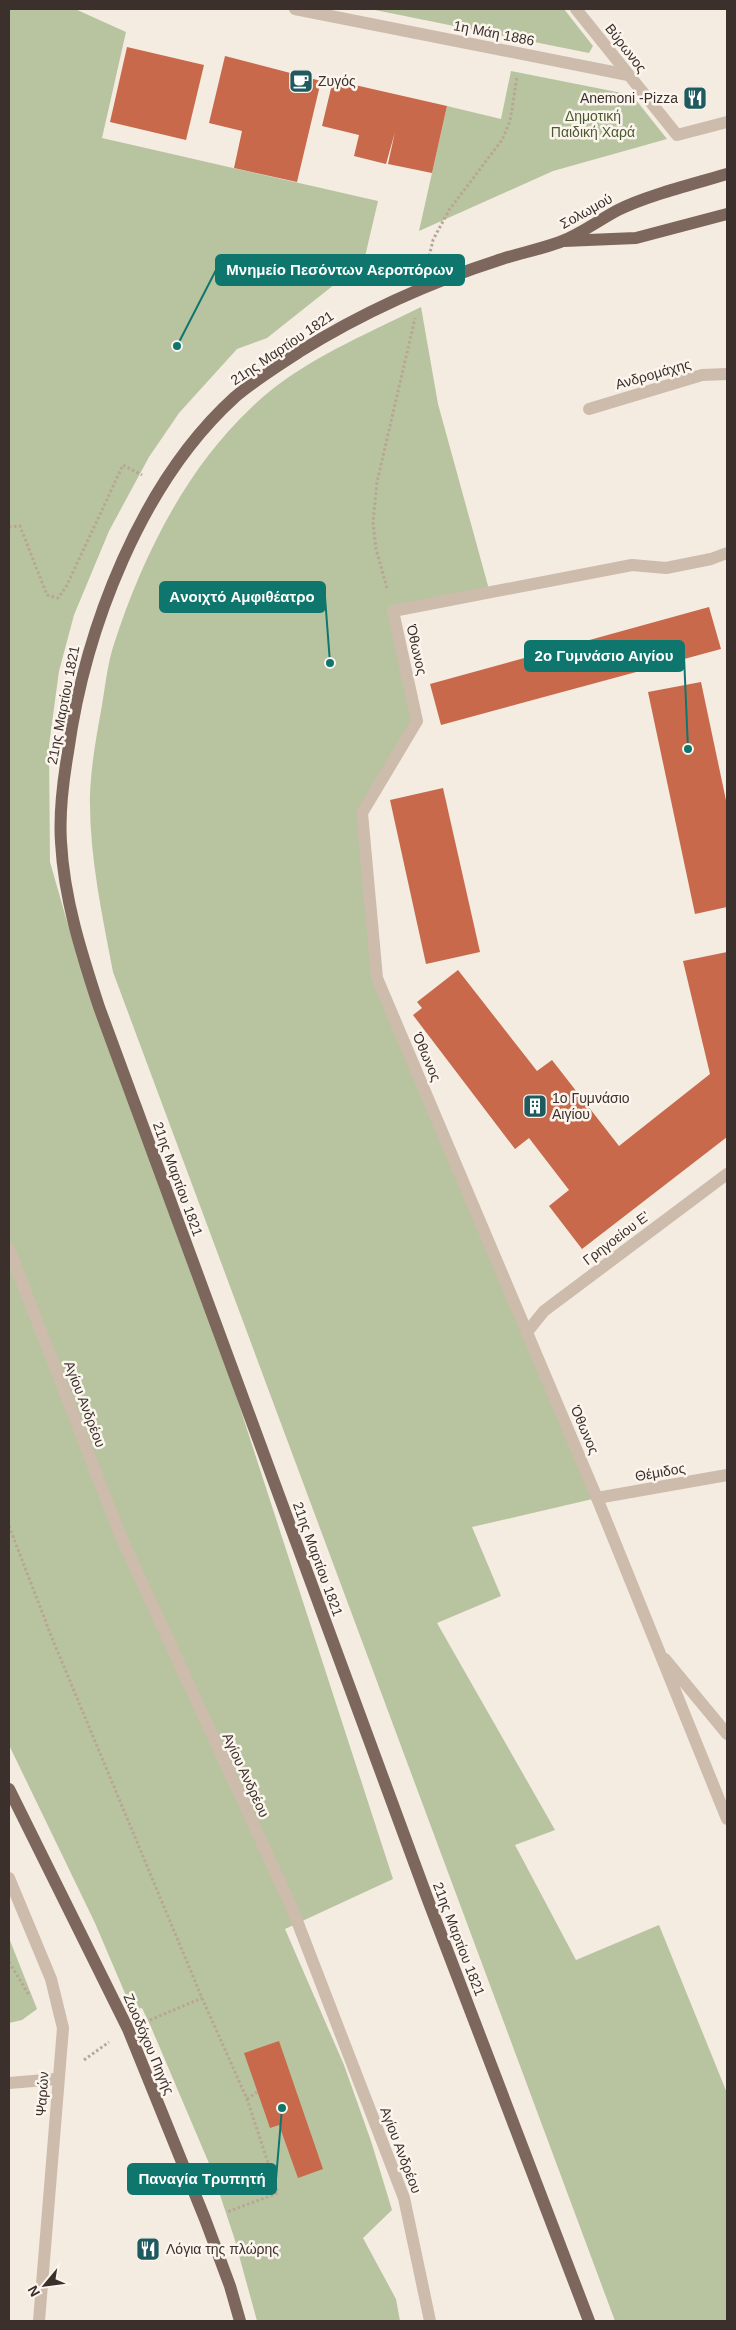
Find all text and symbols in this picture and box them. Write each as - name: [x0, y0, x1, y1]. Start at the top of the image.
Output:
- street label: 1η Μάη 1886: [452, 17, 536, 49]
- street label: Βύρωνος: [602, 20, 650, 76]
- cafe icon: Ζυγός: [288, 68, 314, 94]
- place label: Ζυγός: [318, 73, 356, 89]
- restaurant icon: Anemoni -Pizza: [682, 85, 708, 111]
- place label: Anemoni -Pizza: [580, 90, 678, 106]
- park label: Δημοτική Παιδική Χαρά: [551, 108, 635, 140]
- street label: Σολωμού: [557, 190, 615, 232]
- callout: Μνημείο Πεσόντων Αεροπόρων: [216, 255, 464, 285]
- text: Μνημείο Πεσόντων Αεροπόρων: [226, 261, 454, 278]
- street label: 21ης Μαρτίου 1821: [228, 308, 337, 388]
- street label: Ανδρομάχης: [613, 356, 693, 392]
- callout: Aνοιχτό Aμφιθέατρο: [160, 582, 325, 612]
- text: Aνοιχτό Aμφιθέατρο: [169, 588, 315, 605]
- street label: Όθωνος: [403, 622, 431, 677]
- callout: 2ο Γυμνάσιο Αιγίου: [525, 641, 684, 671]
- street label: 21ης Μαρτίου 1821: [44, 644, 82, 766]
- text: 2ο Γυμνάσιο Αιγίου: [535, 647, 674, 664]
- street label: Όθωνος: [409, 1029, 444, 1084]
- place label: 1ο Γυμνάσιο Αιγίου: [552, 1090, 630, 1122]
- building icon: 1ο Γυμνάσιο Αιγίου: [522, 1093, 548, 1119]
- street label: 21ης Μαρτίου 1821: [150, 1120, 206, 1239]
- street label: Γρηγοείου Ε': [580, 1208, 652, 1268]
- street label: Αγίου Ανδρέου: [61, 1359, 109, 1449]
- street label: Όθωνος: [567, 1402, 602, 1457]
- street label: Θέμιδος: [634, 1460, 687, 1484]
- street label: 21ης Μαρτίου 1821: [290, 1500, 346, 1619]
- street label: Αγίου Ανδρέου: [219, 1730, 273, 1820]
- street label: 21ης Μαρτίου 1821: [430, 1880, 488, 1998]
- street label: Ζωοδόχου Πηγής: [120, 1991, 178, 2097]
- street label: Ψαρών: [32, 2071, 52, 2117]
- street label: Αγίου Ανδρέου: [377, 2105, 425, 2195]
- callout: Παναγία Τρυπητή: [128, 2164, 276, 2194]
- text: Παναγία Τρυπητή: [138, 2170, 266, 2187]
- restaurant icon: Λόγια της πλώρης: [135, 2236, 161, 2262]
- place label: Λόγια της πλώρης: [166, 2241, 279, 2257]
- north arrow: [20, 2260, 70, 2310]
- text: N: [24, 2283, 43, 2300]

